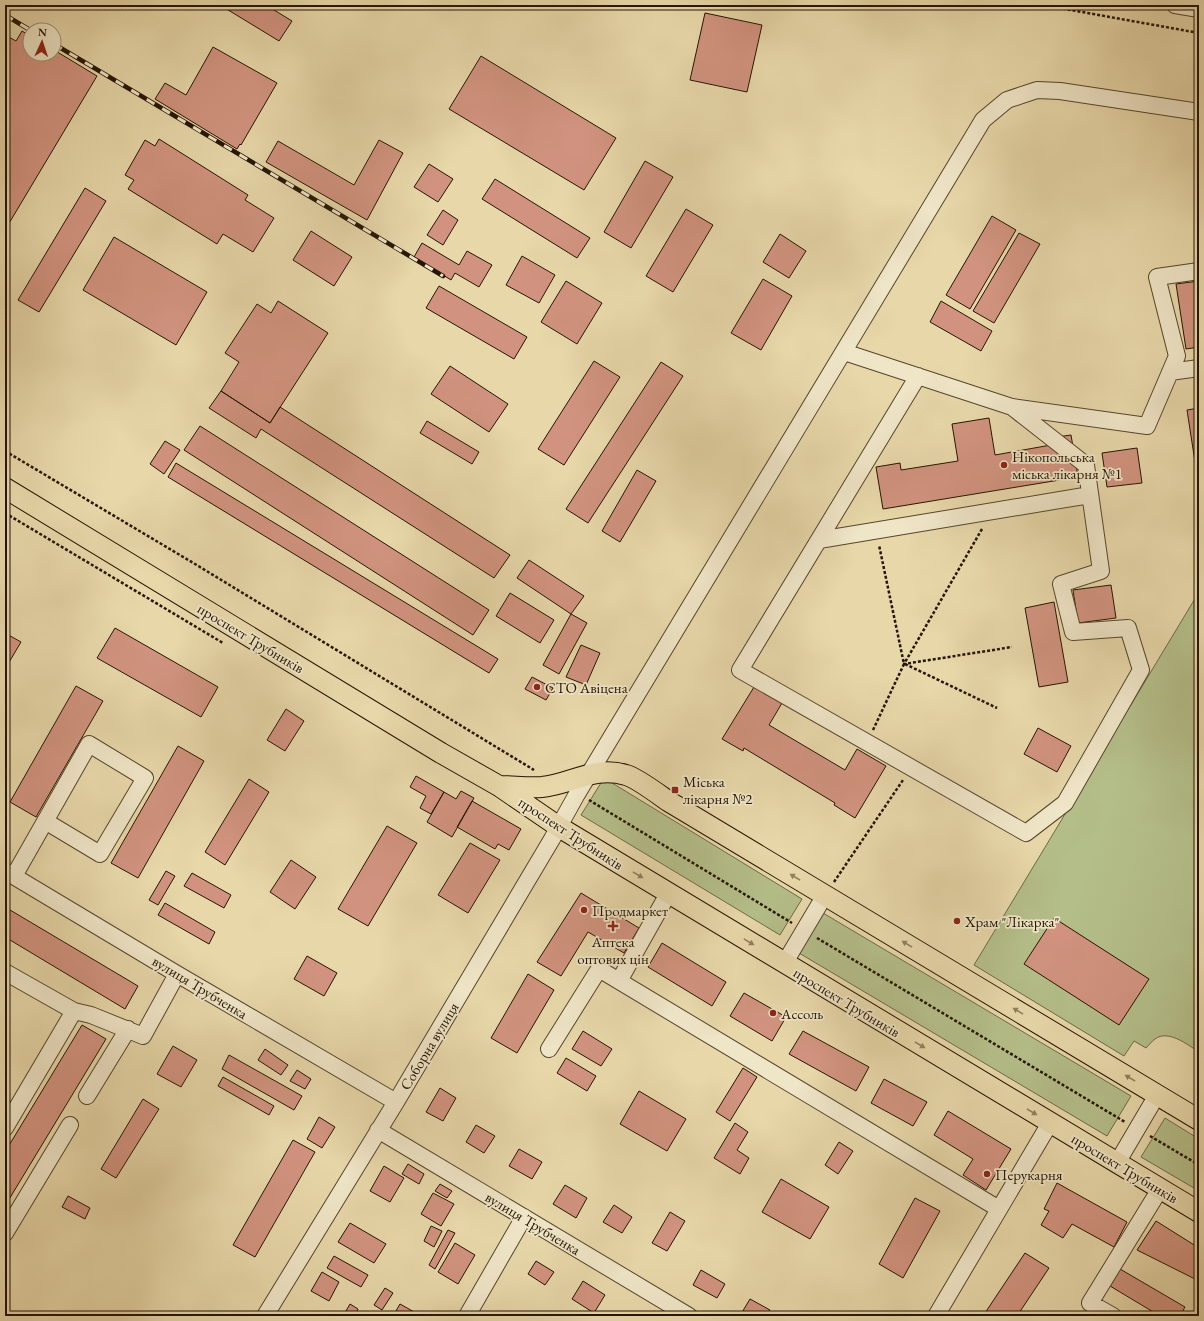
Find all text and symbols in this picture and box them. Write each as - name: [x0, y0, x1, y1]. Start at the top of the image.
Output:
- north arrow: [22, 22, 62, 62]
- text: N: [38, 25, 47, 39]
- place label: Нікопольська міська лікарня №1: [1012, 447, 1122, 483]
- marker: Нікопольська міська лікарня №1: [999, 460, 1009, 470]
- street label: проспект Трубників: [194, 599, 308, 677]
- place label: СТО Авіцена: [545, 678, 628, 697]
- marker: СТО Авіцена: [532, 682, 542, 692]
- place label: Міська лікарня №2: [683, 772, 753, 808]
- marker: Міська лікарня №2: [670, 785, 680, 795]
- street label: проспект Трубників: [515, 792, 627, 874]
- one-way arrow: [633, 871, 643, 879]
- one-way arrow: [789, 874, 801, 881]
- place label: Продмаркет: [592, 901, 668, 920]
- marker: Продмаркет: [579, 905, 589, 915]
- place label: Храм "Лікарка": [964, 912, 1059, 931]
- marker: Храм "Лікарка": [952, 916, 962, 926]
- marker: Аптека оптових цін: [608, 921, 618, 931]
- place label: Аптека оптових цін: [577, 932, 649, 968]
- one-way arrow: [743, 939, 755, 946]
- one-way arrow: [901, 941, 913, 948]
- street label: вулиця Трубченка: [149, 951, 251, 1023]
- street label: проспект Трубників: [790, 963, 904, 1041]
- street label: Соборна вулиця: [395, 998, 463, 1093]
- place label: Ассоль: [780, 1004, 823, 1023]
- marker: Ассоль: [768, 1008, 778, 1018]
- one-way arrow: [1012, 1008, 1024, 1015]
- one-way arrow: [914, 1042, 926, 1049]
- one-way arrow: [1124, 1075, 1136, 1082]
- one-way arrow: [1027, 1108, 1037, 1116]
- street label: проспект Трубників: [1068, 1129, 1182, 1207]
- place label: Перукарня: [995, 1165, 1063, 1184]
- marker: Перукарня: [982, 1169, 992, 1179]
- street label: вулиця Трубченка: [482, 1187, 584, 1259]

